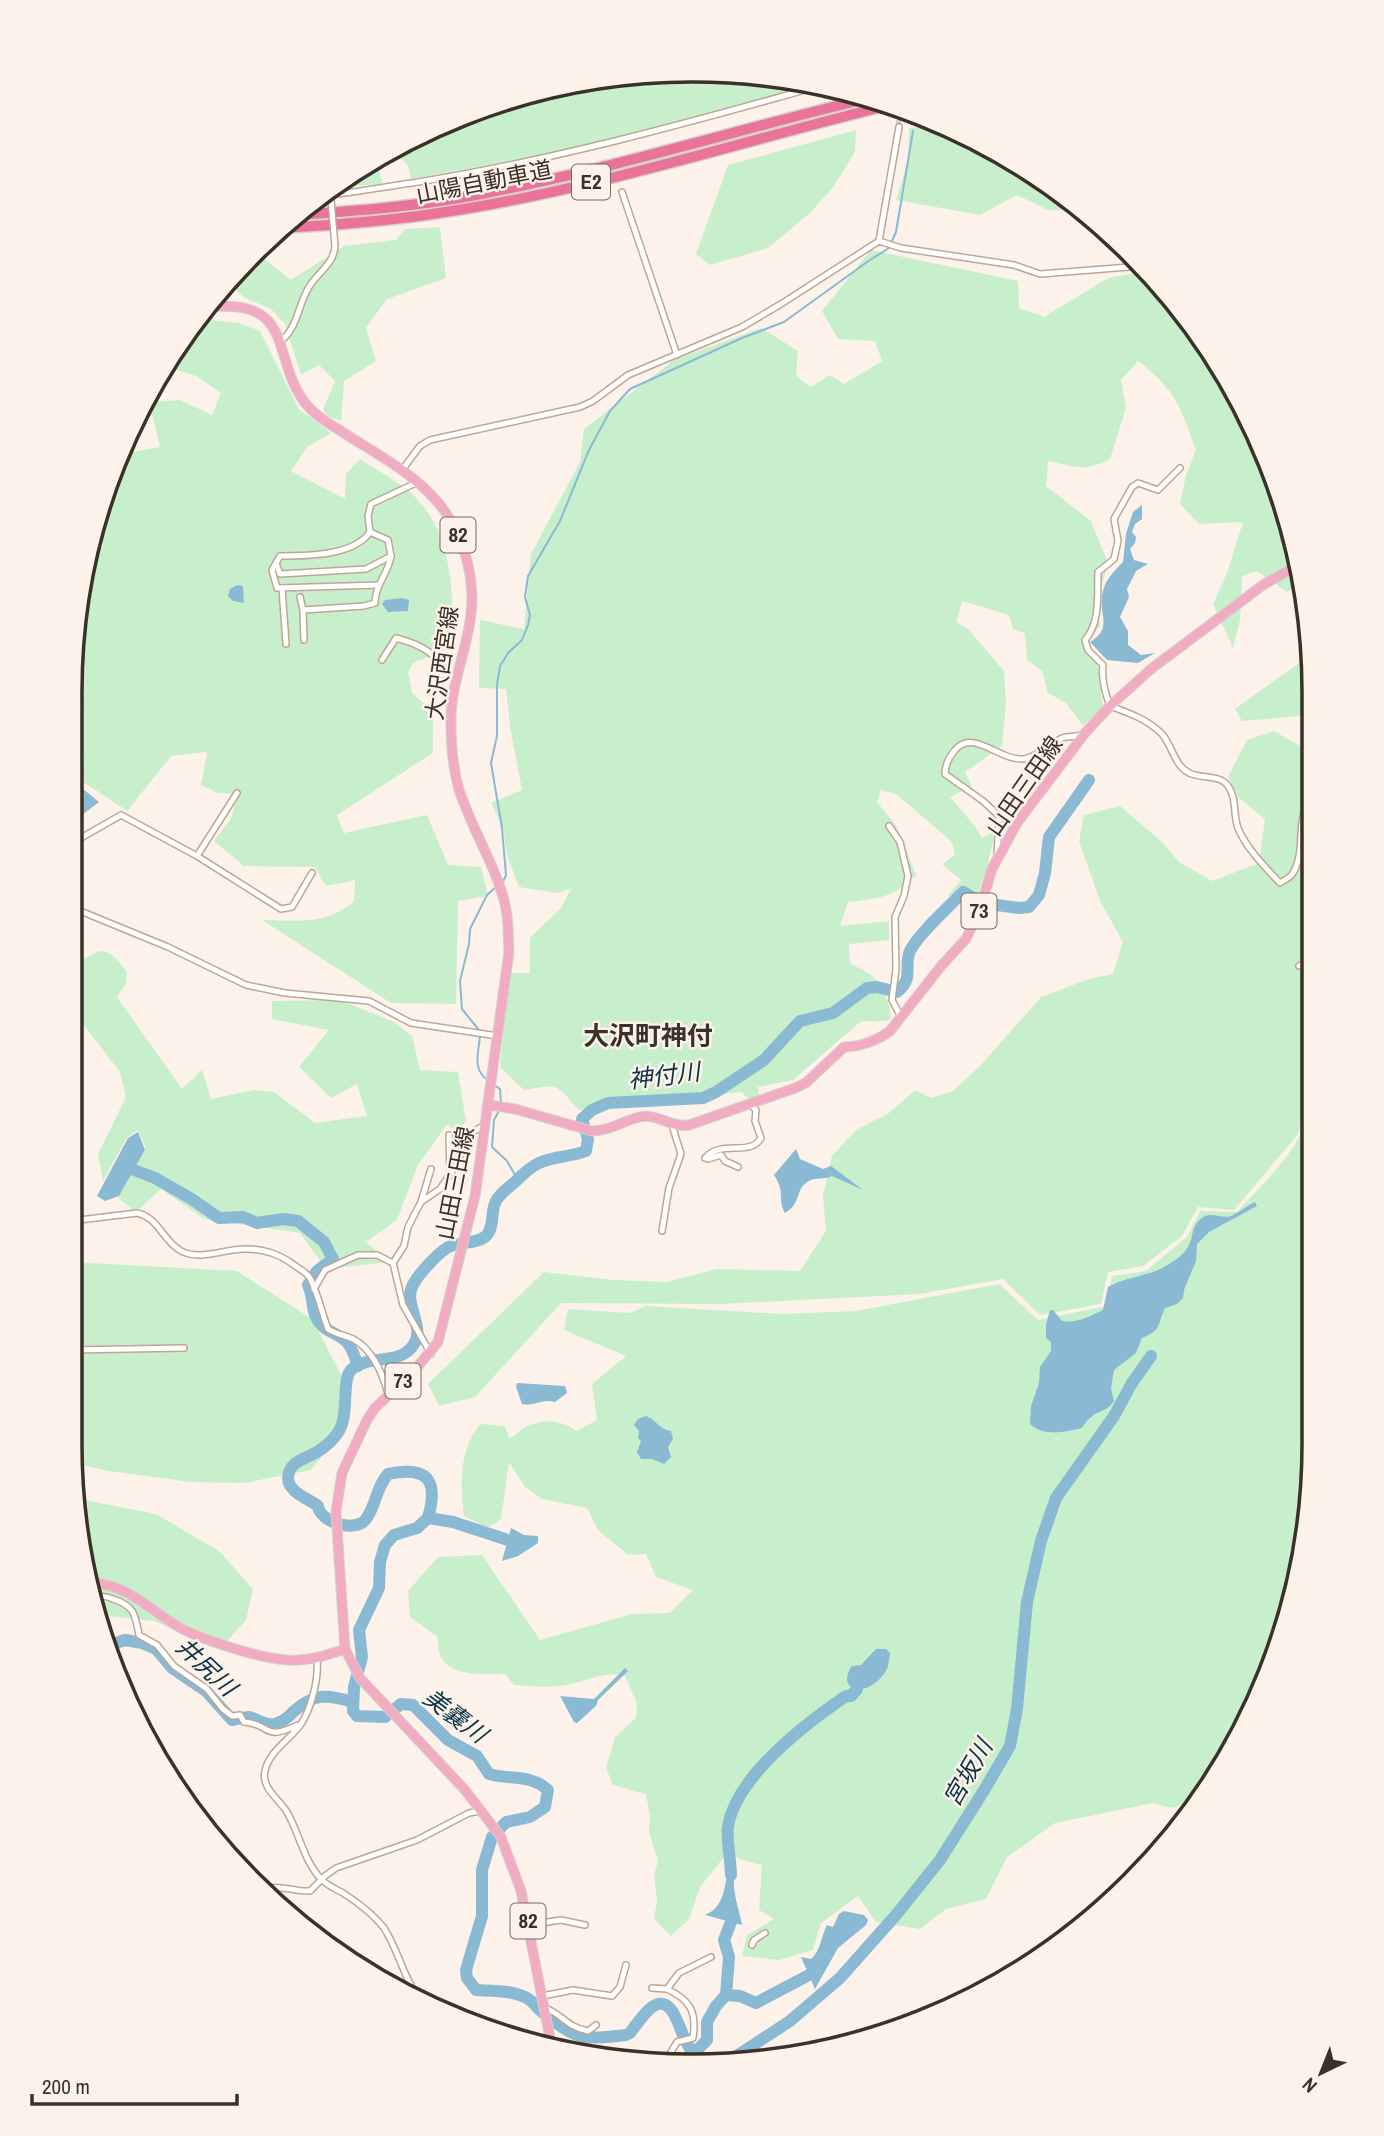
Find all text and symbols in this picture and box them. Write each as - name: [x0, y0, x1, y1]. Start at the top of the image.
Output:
- street label: 山陽自動車道: [413, 153, 555, 210]
- road number: E2: [572, 164, 610, 200]
- road number: 82: [440, 518, 476, 552]
- street label: 大沢西宮線: [418, 604, 465, 722]
- street label: 山田三田線: [978, 730, 1069, 842]
- road number: 73: [962, 894, 996, 928]
- district label: 大沢町神付: [583, 1018, 713, 1053]
- water label: 神付川: [626, 1054, 705, 1095]
- street label: 山田三田線: [428, 1124, 481, 1242]
- road number: 73: [386, 1364, 420, 1398]
- water label: 井尻川: [169, 1630, 246, 1705]
- water label: 美嚢川: [417, 1681, 496, 1751]
- water label: 宮坂川: [935, 1731, 1000, 1812]
- road number: 82: [510, 1904, 546, 1938]
- north arrow: [1286, 2038, 1356, 2108]
- scale bar: [32, 2062, 236, 2106]
- text: 200 m: [42, 2072, 90, 2101]
- text: N: [1296, 2072, 1322, 2099]

